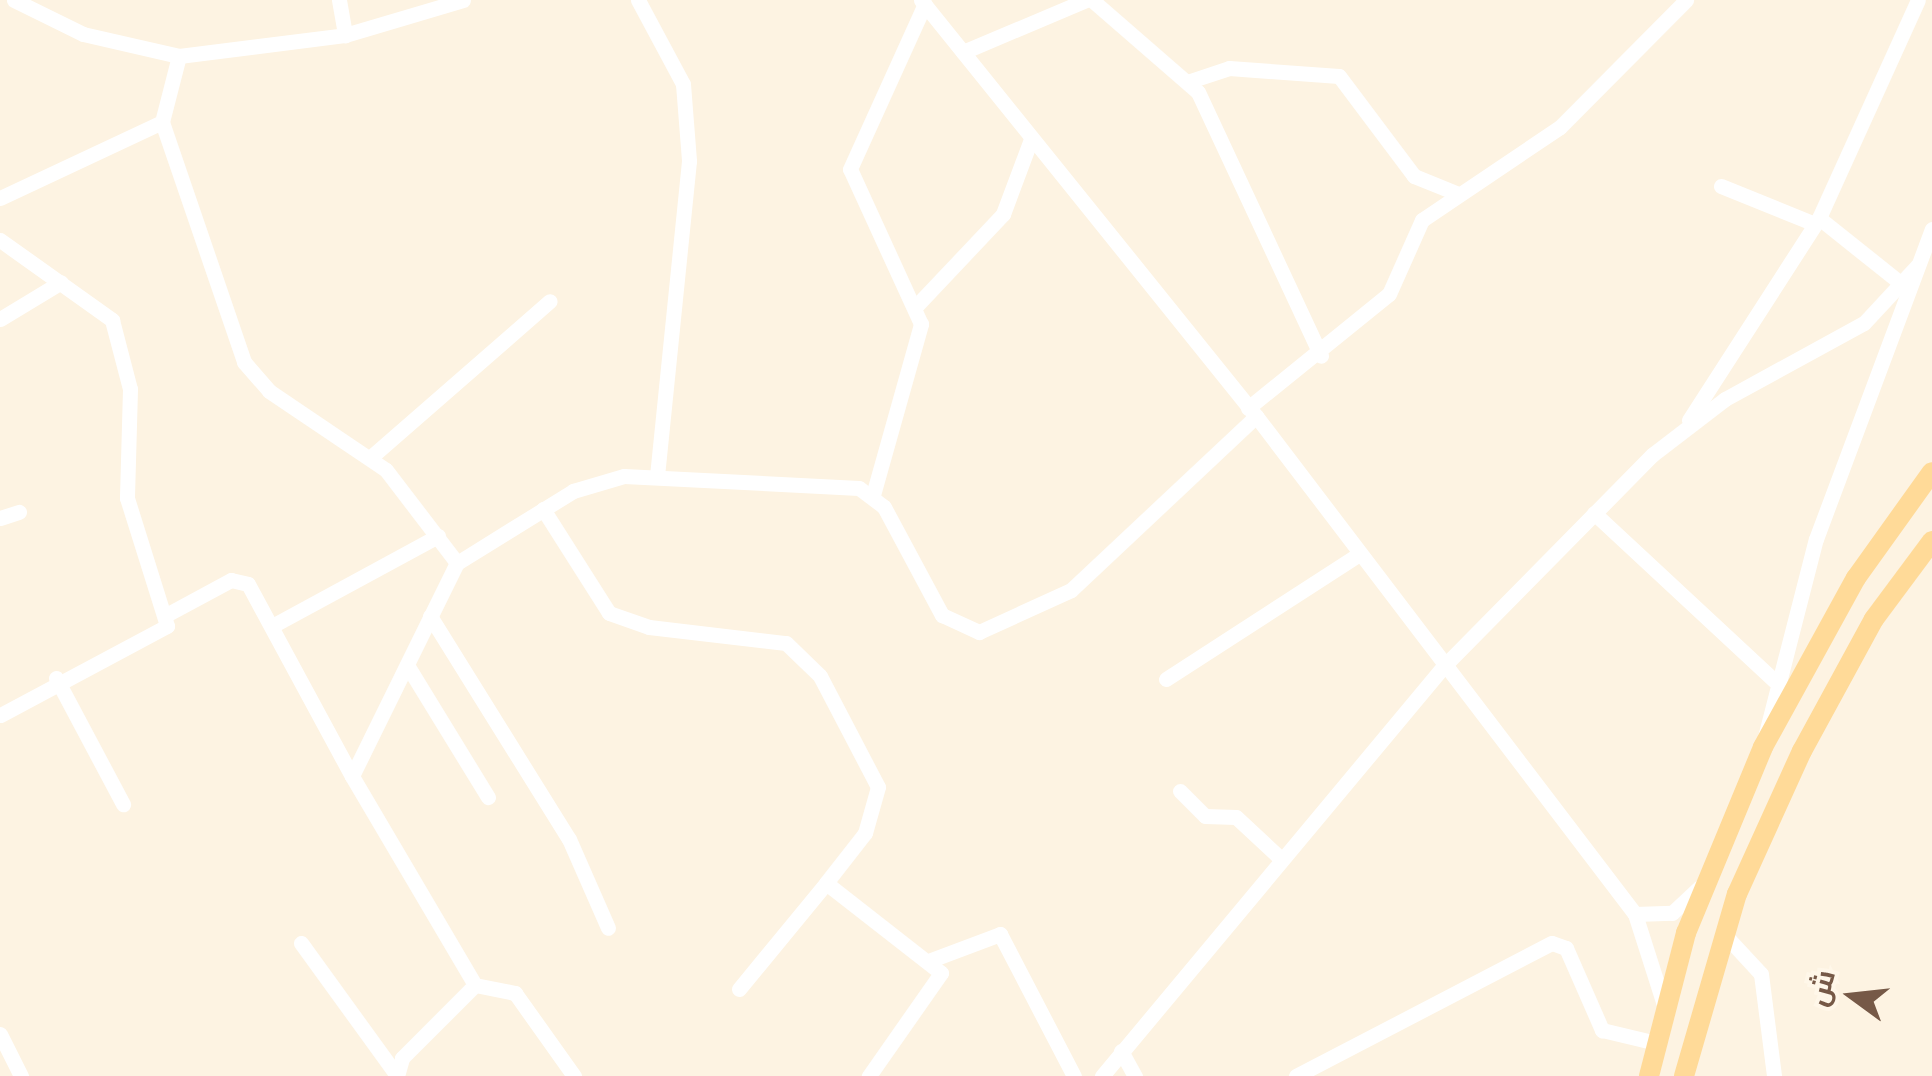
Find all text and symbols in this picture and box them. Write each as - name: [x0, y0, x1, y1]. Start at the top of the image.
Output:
- north arrow: [1802, 946, 1902, 1046]
- text: ش: [1805, 967, 1841, 1009]

